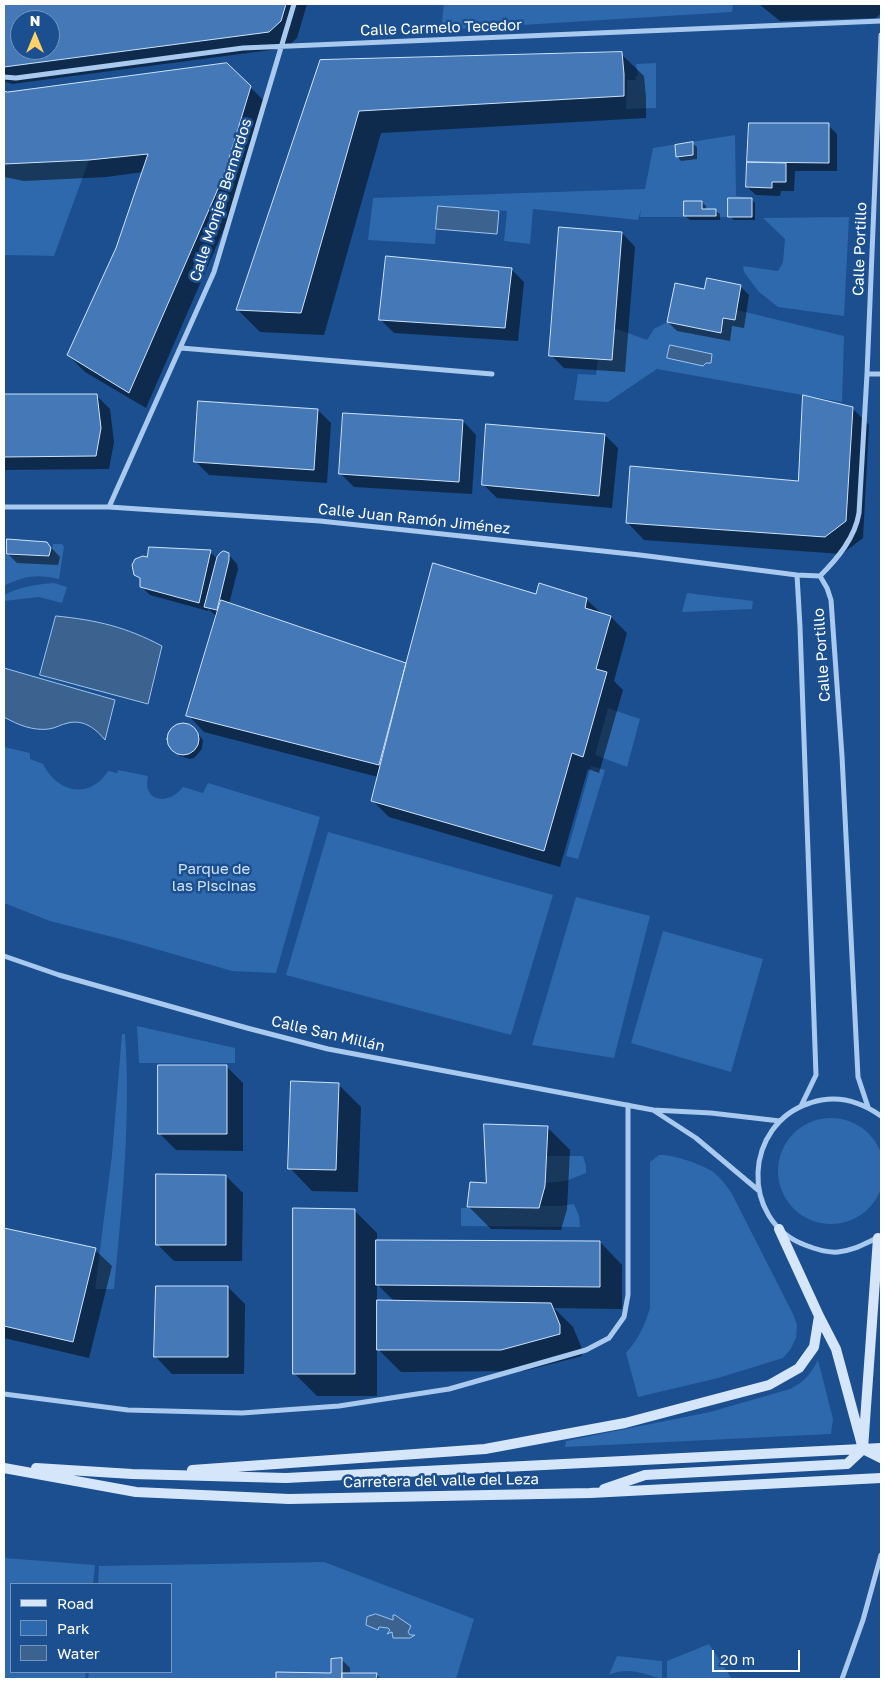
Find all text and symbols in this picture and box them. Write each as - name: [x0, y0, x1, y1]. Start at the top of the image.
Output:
- north arrow: [10, 10, 60, 60]
- text: N: [30, 12, 40, 29]
- street label: Calle Carmelo Tecedor: [360, 16, 522, 40]
- street label: Calle Monjes Bernardos: [186, 116, 256, 284]
- street label: Calle Portillo: [849, 202, 871, 296]
- street label: Calle Juan Ramón Jiménez: [317, 500, 511, 538]
- street label: Calle Portillo: [810, 608, 834, 702]
- park label: Parque de las Piscinas: [172, 860, 256, 895]
- street label: Calle San Millán: [270, 1012, 386, 1056]
- street label: Carretera del valle del Leza: [343, 1470, 539, 1492]
- legend: [10, 1583, 172, 1673]
- text: Road: [57, 1594, 94, 1612]
- text: Park: [57, 1619, 89, 1637]
- scale bar: [715, 1640, 802, 1672]
- text: Water: [57, 1644, 100, 1662]
- text: 20 m: [720, 1650, 755, 1668]

